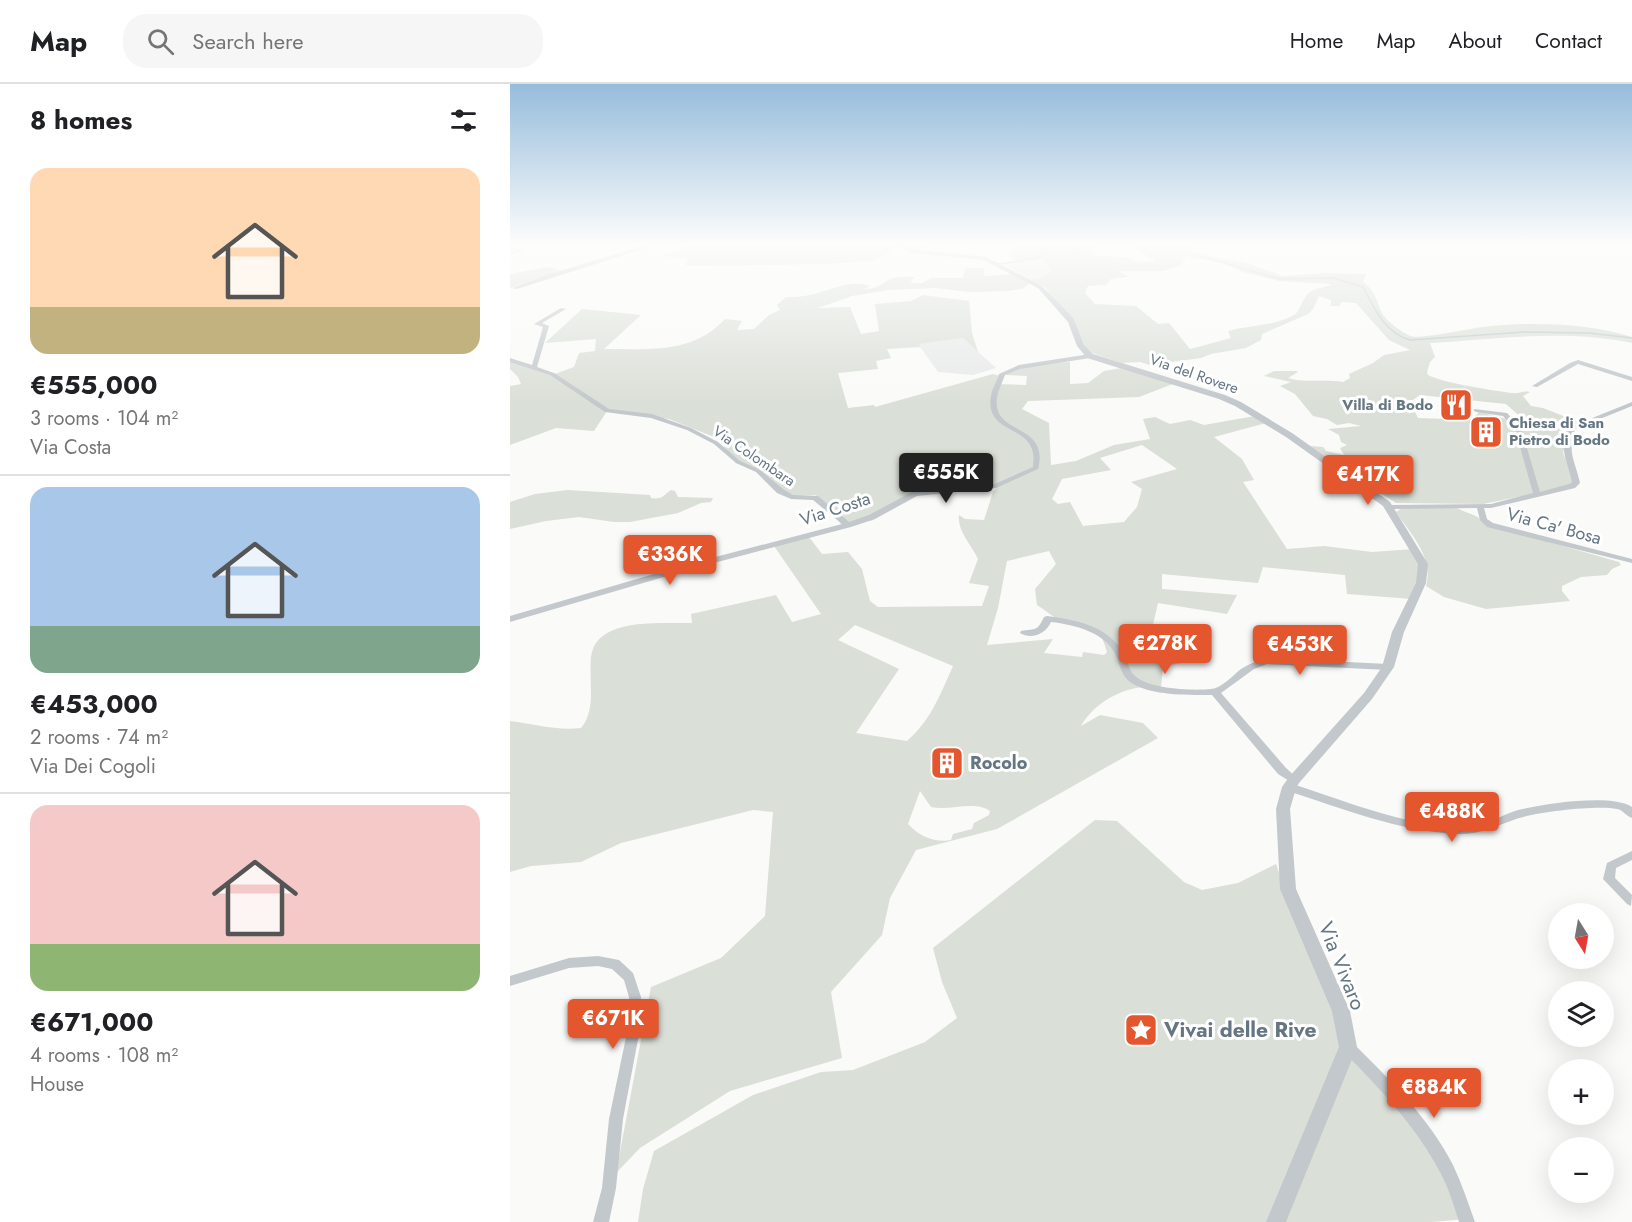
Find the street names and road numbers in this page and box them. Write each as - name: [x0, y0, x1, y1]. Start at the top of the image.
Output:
- street label: Via del Rovere: [1147, 348, 1242, 400]
- street label: Via Colombara: [708, 420, 800, 492]
- street label: Via Costa: [796, 485, 874, 533]
- street label: Via Ca' Bosa: [1504, 501, 1604, 551]
- street label: Via Vivaro: [1311, 917, 1373, 1015]

